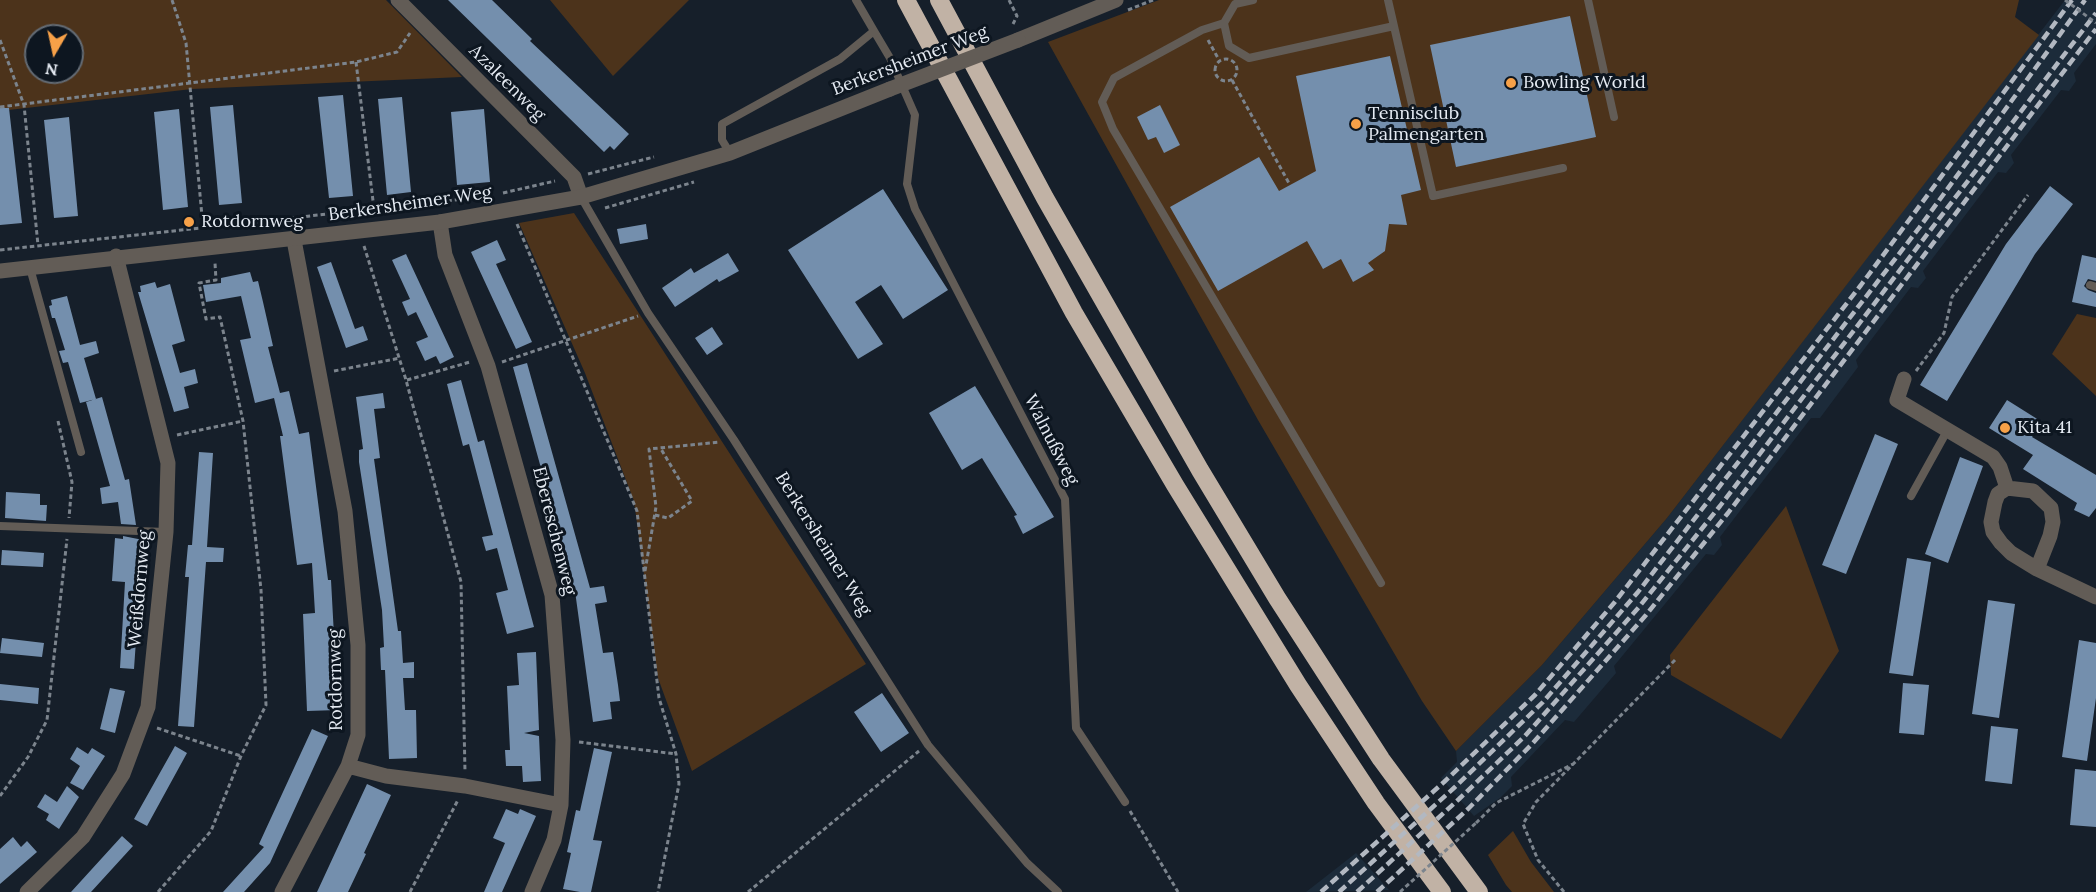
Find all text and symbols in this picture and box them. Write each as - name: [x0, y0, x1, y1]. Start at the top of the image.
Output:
- street label: Berkersheimer Weg: [829, 21, 991, 101]
- north arrow: [24, 24, 84, 84]
- street label: Azaleenweg: [464, 40, 550, 126]
- text: N: [44, 59, 59, 81]
- place label: Bowling World: [1523, 72, 1646, 94]
- marker: Bowling World: [1504, 76, 1518, 90]
- place label: Tennisclub Palmengarten: [1368, 103, 1485, 146]
- marker: Tennisclub Palmengarten: [1349, 117, 1363, 131]
- street label: Berkersheimer Weg: [327, 182, 493, 226]
- place label: Rotdornweg: [201, 211, 303, 233]
- marker: Rotdornweg: [182, 215, 196, 229]
- street label: Walnußweg: [1019, 391, 1083, 489]
- place label: Kita 41: [2017, 417, 2072, 439]
- marker: Kita 41: [1998, 421, 2012, 435]
- street label: Ebereschenweg: [528, 464, 580, 598]
- street label: Berkersheimer Weg: [770, 468, 876, 620]
- street label: Weißdornweg: [124, 529, 156, 649]
- street label: Rotdornweg: [324, 629, 348, 731]

